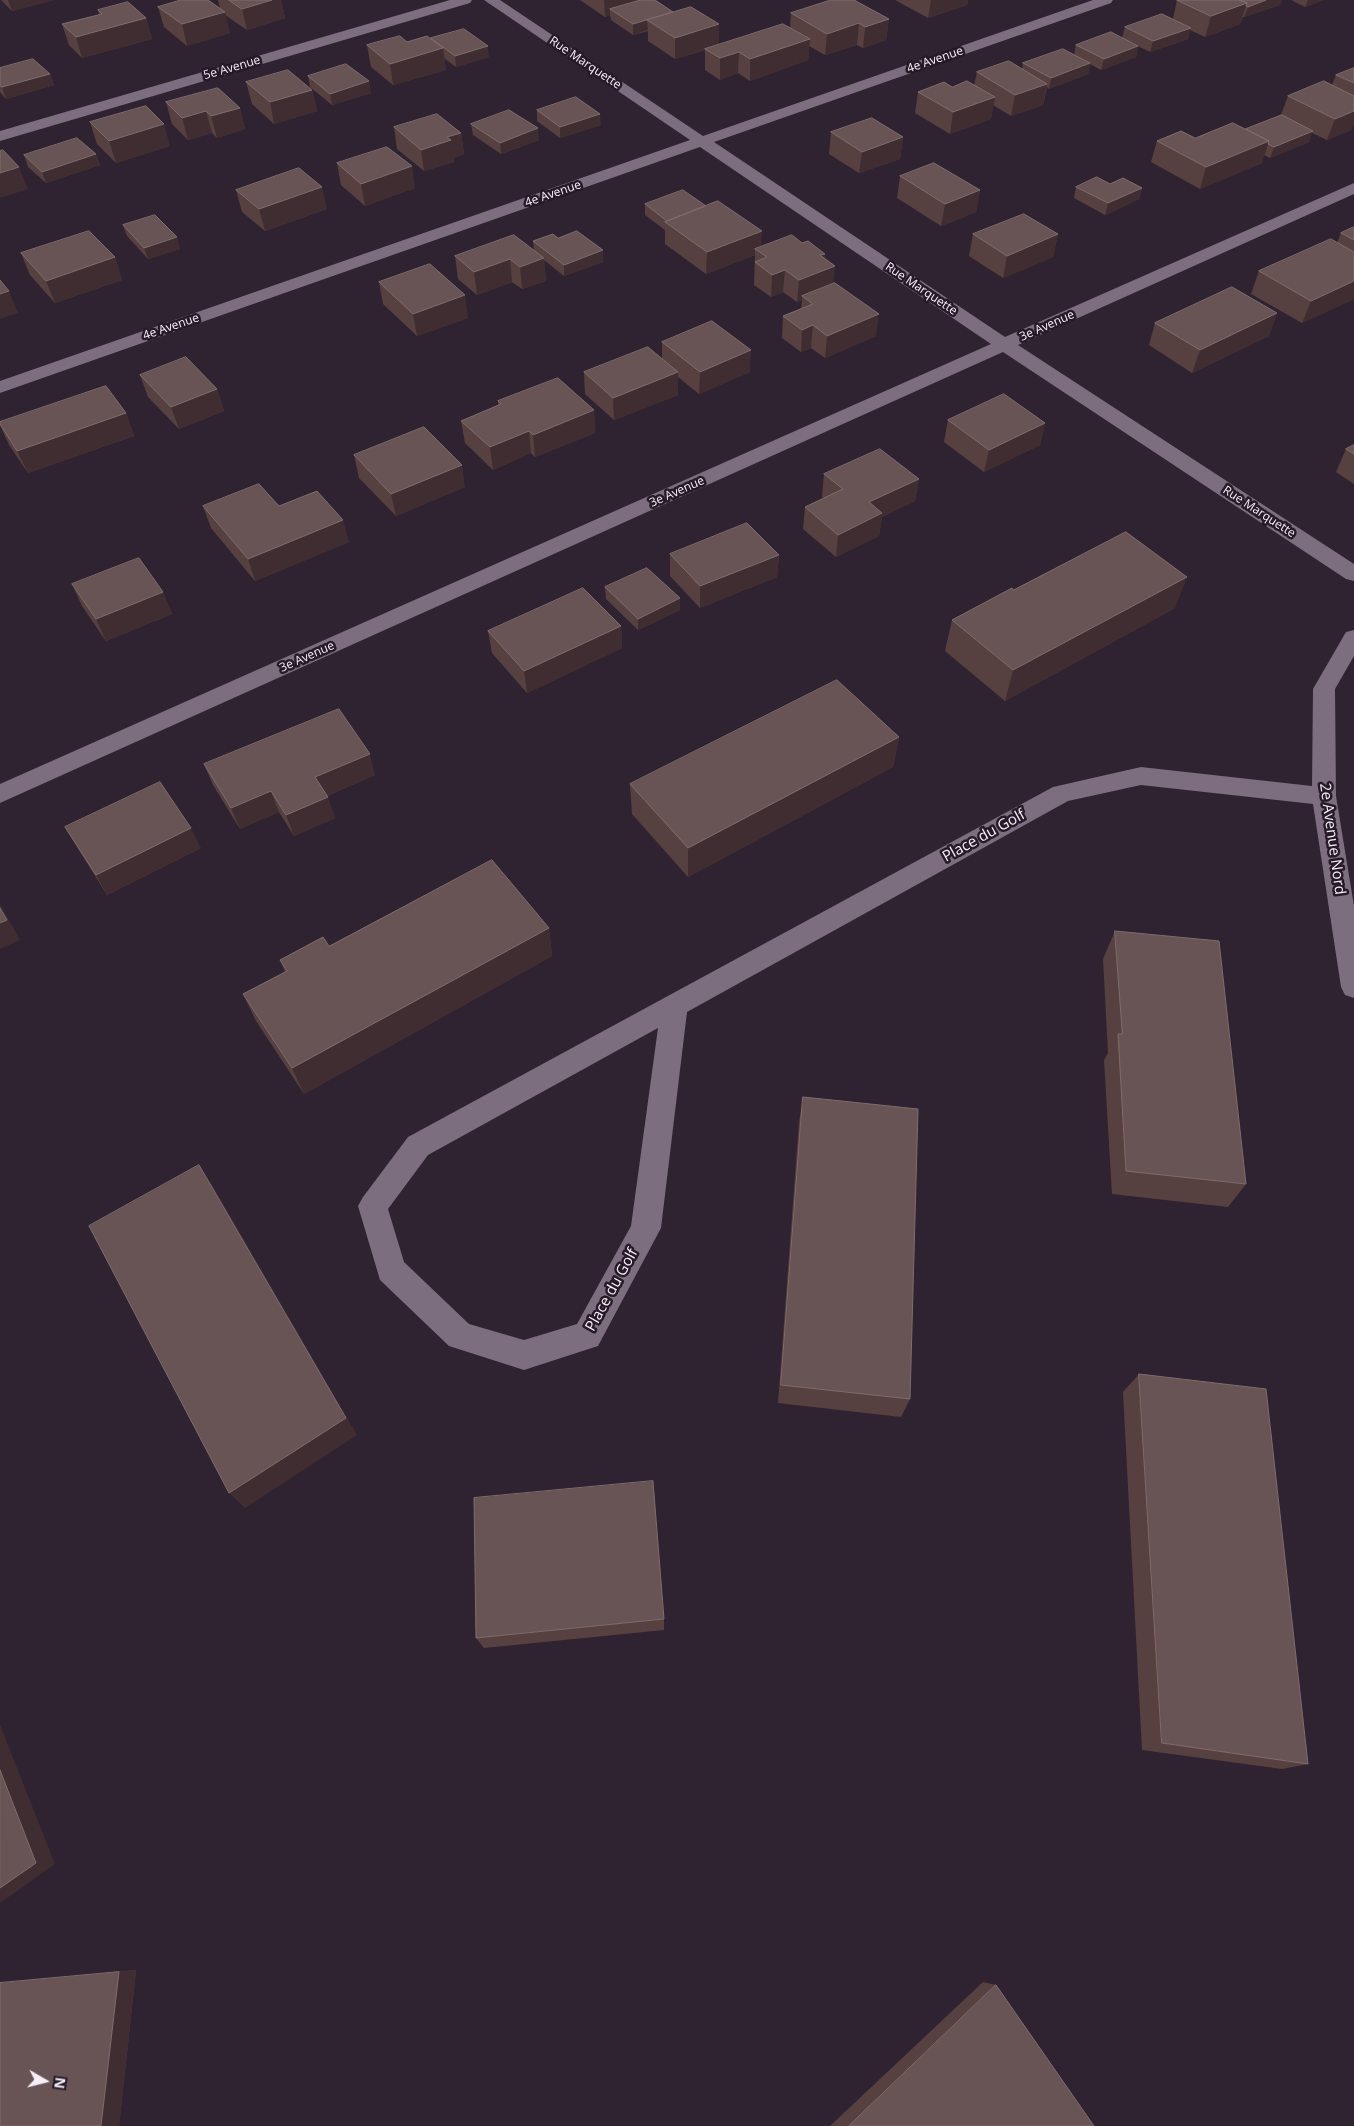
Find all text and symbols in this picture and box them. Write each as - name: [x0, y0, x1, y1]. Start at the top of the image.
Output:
- street label: Rue Marquette: [546, 34, 624, 92]
- street label: 4e Avenue: [905, 44, 965, 76]
- street label: 5e Avenue: [202, 53, 262, 83]
- street label: 4e Avenue: [523, 178, 583, 210]
- street label: Rue Marquette: [882, 260, 960, 318]
- street label: 3e Avenue: [1017, 308, 1077, 344]
- street label: 4e Avenue: [141, 311, 201, 343]
- street label: 3e Avenue: [647, 474, 707, 510]
- street label: Rue Marquette: [1220, 483, 1298, 541]
- street label: 3e Avenue: [277, 639, 337, 675]
- street label: 2e Avenue Nord: [1315, 782, 1349, 896]
- street label: Place du Golf: [940, 806, 1028, 866]
- street label: Place du Golf: [582, 1246, 642, 1334]
- north arrow: [20, 2056, 70, 2106]
- text: N: [50, 2076, 71, 2090]

